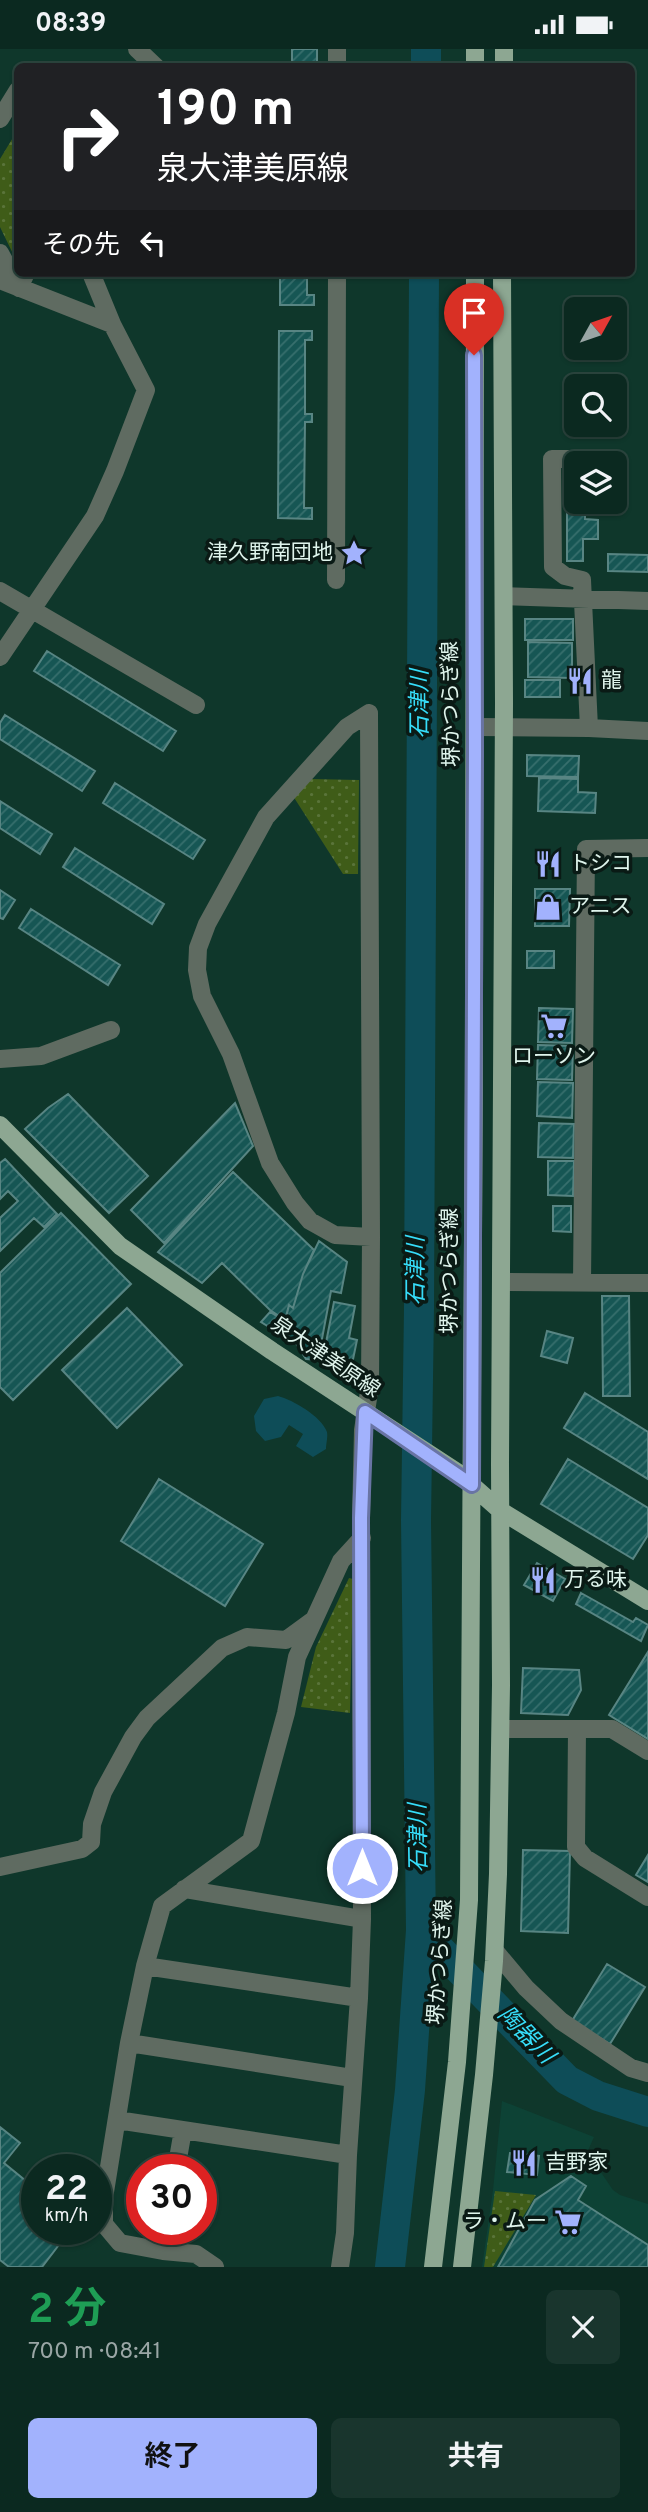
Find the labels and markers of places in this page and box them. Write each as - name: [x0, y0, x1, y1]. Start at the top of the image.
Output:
- pin: [444, 283, 504, 355]
- place icon: 津久野南団地: [339, 538, 369, 568]
- place label: 津久野南団地: [207, 540, 333, 567]
- restaurant icon: 龍: [565, 666, 595, 696]
- place label: 龍: [601, 668, 622, 695]
- restaurant icon: トシコ: [533, 849, 563, 879]
- place label: トシコ: [569, 851, 632, 878]
- shop icon: アニス: [533, 892, 563, 922]
- place label: アニス: [569, 894, 632, 921]
- supermarket icon: ローソン: [539, 1011, 569, 1041]
- place label: ローソン: [512, 1044, 596, 1071]
- restaurant icon: 万る味: [528, 1565, 558, 1595]
- place label: 万る味: [564, 1567, 627, 1594]
- restaurant icon: 吉野家: [509, 2148, 539, 2178]
- place label: 吉野家: [545, 2150, 608, 2177]
- supermarket icon: ラ・ムー: [553, 2207, 583, 2237]
- place label: ラ・ムー: [463, 2209, 547, 2236]

